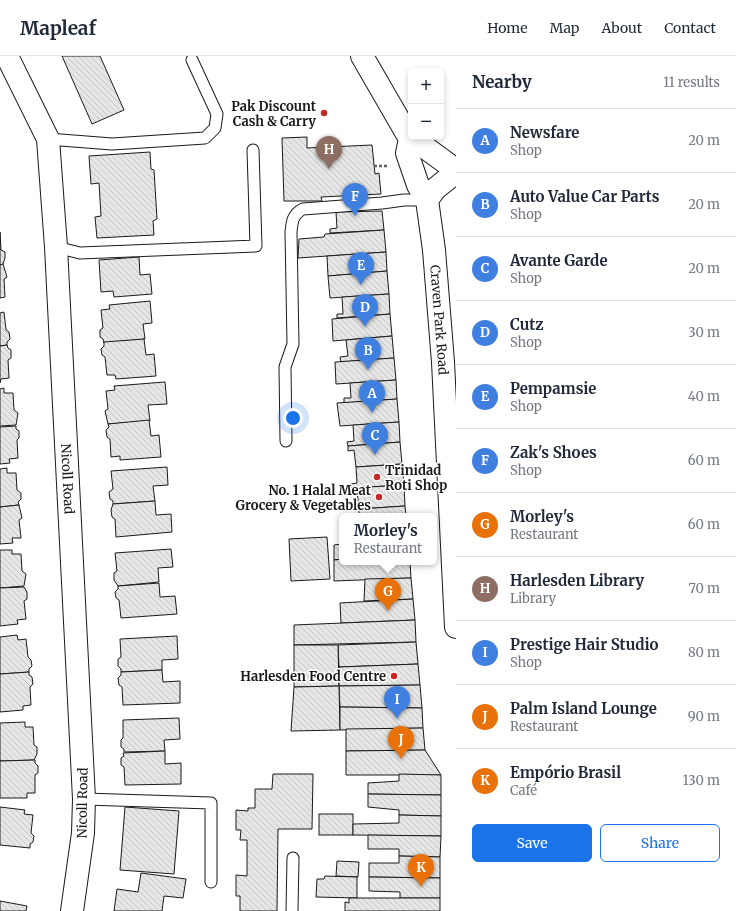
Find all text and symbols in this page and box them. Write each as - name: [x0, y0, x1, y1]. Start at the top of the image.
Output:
- text: Mapleaf: [20, 16, 96, 40]
- text: Home: [487, 19, 528, 37]
- text: Map: [550, 19, 579, 37]
- text: About: [601, 19, 642, 37]
- text: Contact: [664, 19, 716, 37]
- map controls: [408, 68, 444, 140]
- button: +: [408, 68, 444, 104]
- text: Nearby: [472, 71, 532, 93]
- text: 11 results: [663, 74, 720, 91]
- place label: Pak Discount Cash & Carry: [231, 98, 317, 130]
- button: −: [408, 104, 444, 140]
- marker: Pak Discount Cash & Carry: [319, 108, 329, 118]
- text: Newsfare: [510, 123, 579, 142]
- text: A: [480, 132, 490, 149]
- text: 20 m: [688, 132, 720, 149]
- pin: H: [316, 136, 342, 169]
- text: Shop: [510, 142, 542, 159]
- pin: F: [342, 183, 368, 216]
- text: Auto Value Car Parts: [510, 187, 659, 206]
- text: B: [480, 196, 490, 213]
- text: 20 m: [688, 196, 720, 213]
- text: Shop: [510, 206, 542, 223]
- text: Avante Garde: [510, 251, 608, 270]
- pin: E: [348, 252, 374, 285]
- text: C: [481, 260, 489, 277]
- text: 20 m: [688, 260, 720, 277]
- street label: Craven Park Road: [426, 264, 452, 375]
- text: Shop: [510, 270, 542, 287]
- pin: D: [352, 294, 378, 327]
- text: Cutz: [510, 315, 544, 334]
- text: D: [480, 324, 490, 341]
- text: 30 m: [688, 324, 720, 341]
- text: Shop: [510, 334, 542, 351]
- pin: B: [355, 337, 381, 370]
- text: Pempamsie: [510, 379, 596, 398]
- pin: A: [359, 380, 385, 413]
- text: E: [481, 388, 489, 405]
- text: 40 m: [688, 388, 720, 405]
- text: Shop: [510, 398, 542, 415]
- your location: [283, 408, 303, 428]
- pin: C: [362, 422, 388, 455]
- street label: Nicoll Road: [57, 443, 78, 515]
- text: Zak's Shoes: [510, 443, 597, 462]
- text: F: [481, 452, 489, 469]
- text: 60 m: [688, 452, 720, 469]
- place label: Trinidad Roti Shop: [385, 462, 447, 494]
- text: Shop: [510, 462, 542, 479]
- marker: Trinidad Roti Shop: [372, 472, 382, 482]
- place label: No. 1 Halal Meat Grocery & Vegetables: [236, 482, 372, 514]
- marker: No. 1 Halal Meat Grocery & Vegetables: [374, 492, 384, 502]
- text: Morley's: [510, 507, 574, 526]
- popup: [339, 513, 437, 565]
- text: G: [480, 516, 490, 533]
- text: 60 m: [688, 516, 720, 533]
- text: Morley's: [354, 521, 418, 540]
- text: Restaurant: [510, 526, 578, 543]
- text: Restaurant: [354, 540, 422, 557]
- text: Harlesden Library: [510, 571, 644, 590]
- pin: G: [375, 578, 401, 611]
- text: H: [480, 580, 490, 597]
- text: 70 m: [689, 580, 720, 597]
- text: Library: [510, 590, 556, 607]
- text: Prestige Hair Studio: [510, 635, 658, 654]
- text: I: [482, 644, 488, 661]
- text: 80 m: [688, 644, 720, 661]
- text: Shop: [510, 654, 542, 671]
- place label: Harlesden Food Centre: [240, 668, 386, 685]
- marker: Harlesden Food Centre: [389, 671, 399, 681]
- pin: I: [384, 686, 410, 719]
- text: Palm Island Lounge: [510, 699, 657, 718]
- text: J: [482, 708, 488, 725]
- text: 90 m: [688, 708, 720, 725]
- text: Restaurant: [510, 718, 578, 735]
- pin: J: [388, 726, 414, 759]
- text: Empório Brasil: [510, 763, 621, 782]
- street label: Nicoll Road: [73, 767, 92, 839]
- text: K: [480, 772, 490, 789]
- text: 130 m: [683, 772, 720, 789]
- text: Café: [510, 782, 537, 799]
- button: Save: [472, 824, 592, 862]
- button: Share: [600, 824, 720, 862]
- pin: K: [408, 854, 434, 887]

